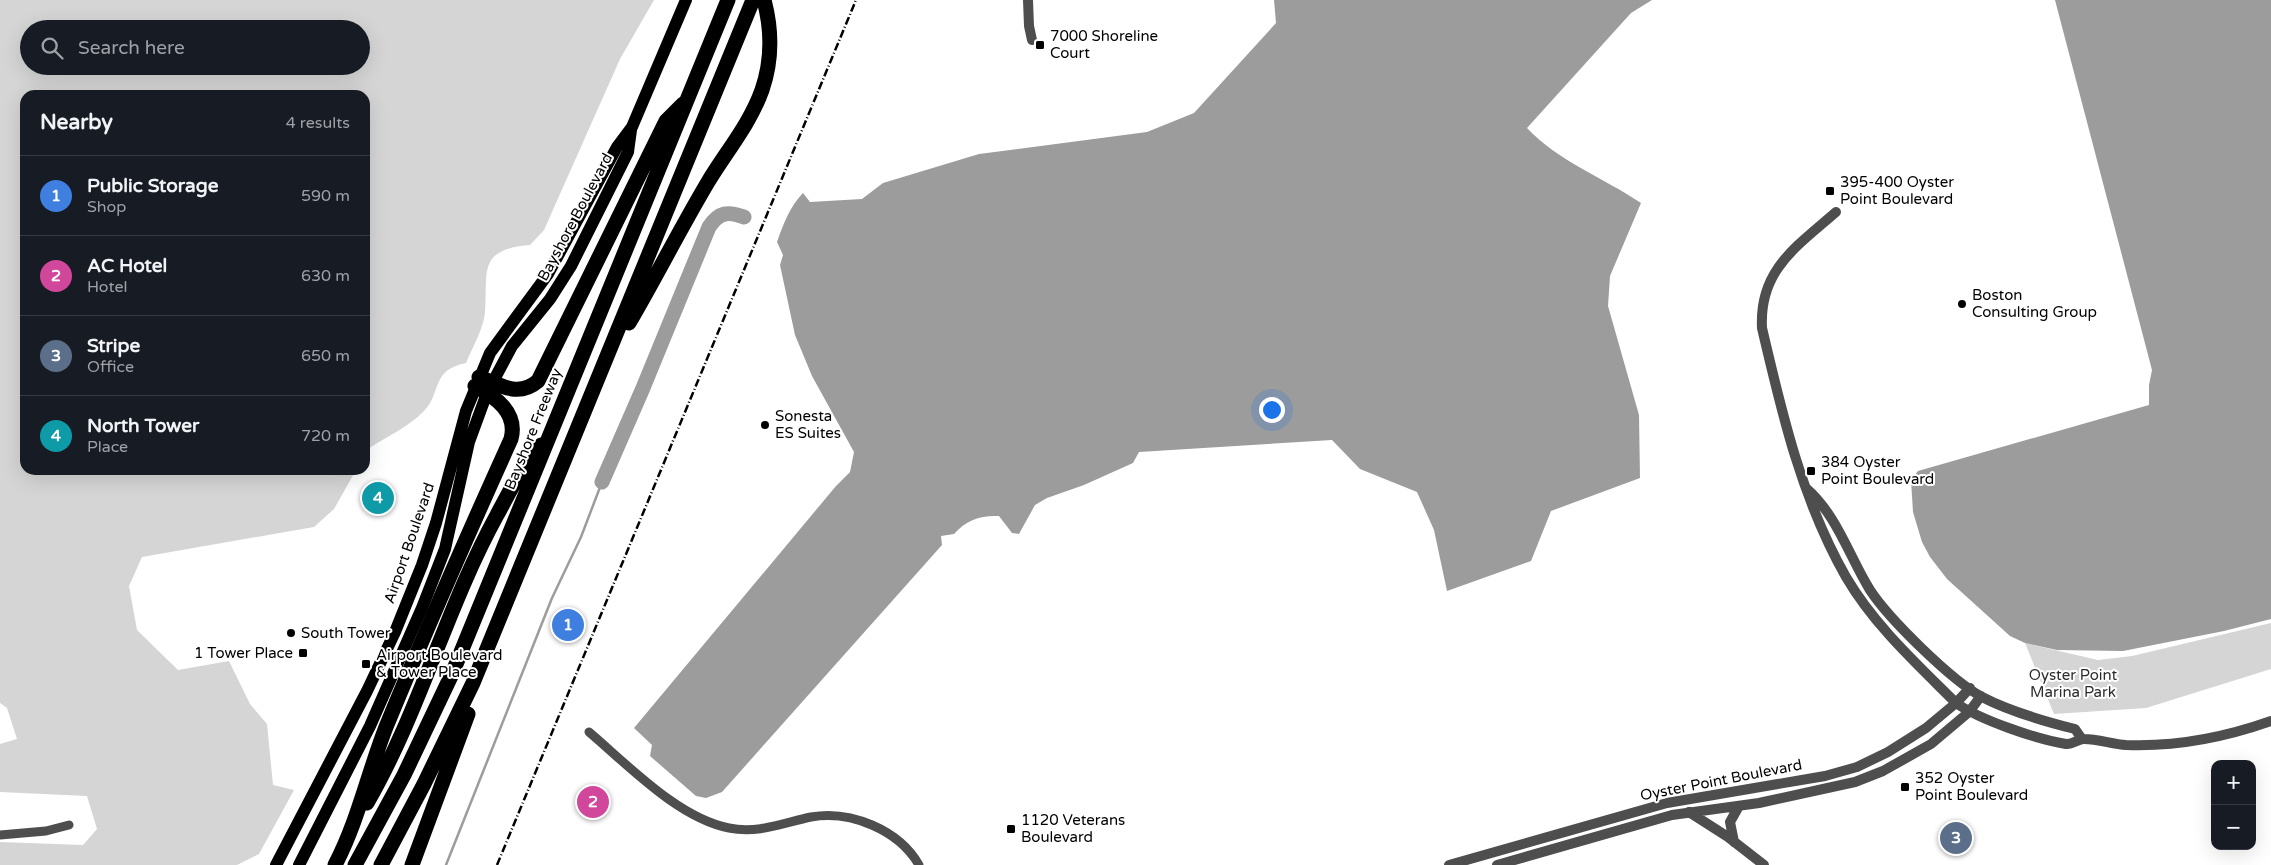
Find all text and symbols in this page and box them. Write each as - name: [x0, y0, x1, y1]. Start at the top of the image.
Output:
- search box: [20, 20, 370, 75]
- place label: 7000 Shoreline Court: [1050, 27, 1158, 62]
- icon: search: [38, 34, 66, 62]
- text: Search here: [78, 37, 185, 59]
- marker: 7000 Shoreline Court: [1034, 39, 1046, 51]
- text: Nearby: [40, 110, 113, 135]
- text: 4 results: [286, 113, 350, 133]
- street label: Bayshore Boulevard: [534, 150, 616, 284]
- place label: 395-400 Oyster Point Boulevard: [1840, 173, 1954, 208]
- text: Public Storage: [87, 175, 218, 197]
- marker: 395-400 Oyster Point Boulevard: [1824, 185, 1836, 197]
- text: 1: [51, 186, 61, 206]
- text: 590 m: [301, 186, 350, 206]
- text: Shop: [87, 197, 126, 217]
- text: AC Hotel: [87, 255, 167, 277]
- text: 2: [51, 266, 61, 286]
- text: 630 m: [301, 266, 350, 286]
- text: Hotel: [87, 277, 128, 297]
- place label: Boston Consulting Group: [1972, 286, 2097, 321]
- marker: Boston Consulting Group: [1956, 298, 1968, 310]
- text: Stripe: [87, 335, 140, 357]
- text: 3: [51, 346, 61, 366]
- text: 650 m: [301, 346, 350, 366]
- text: Office: [87, 357, 134, 377]
- street label: Bayshore Freeway: [500, 366, 566, 492]
- your location: [1259, 397, 1285, 423]
- place label: Sonesta ES Suites: [775, 407, 841, 442]
- text: North Tower: [87, 415, 199, 437]
- marker: Sonesta ES Suites: [759, 419, 771, 431]
- text: 4: [51, 426, 61, 446]
- text: 720 m: [301, 426, 350, 446]
- text: Place: [87, 437, 128, 457]
- place label: 384 Oyster Point Boulevard: [1821, 453, 1934, 488]
- marker: 384 Oyster Point Boulevard: [1805, 465, 1817, 477]
- pin: 4: [362, 479, 394, 517]
- street label: Airport Boulevard: [380, 480, 438, 606]
- pin: 1: [552, 606, 584, 644]
- place label: South Tower: [301, 624, 391, 642]
- marker: South Tower: [285, 627, 297, 639]
- place label: 1 Tower Place: [194, 644, 293, 662]
- place label: Airport Boulevard & Tower Place: [376, 646, 503, 681]
- marker: 1 Tower Place: [297, 647, 309, 659]
- marker: Airport Boulevard & Tower Place: [360, 658, 372, 670]
- park label: Oyster Point Marina Park: [2029, 666, 2118, 701]
- street label: Oyster Point Boulevard: [1639, 755, 1803, 805]
- map controls: [2211, 760, 2256, 850]
- button: +: [2211, 760, 2256, 805]
- place label: 352 Oyster Point Boulevard: [1915, 769, 2028, 804]
- marker: 352 Oyster Point Boulevard: [1899, 781, 1911, 793]
- pin: 2: [577, 783, 609, 821]
- button: −: [2211, 805, 2256, 850]
- place label: 1120 Veterans Boulevard: [1021, 811, 1125, 846]
- pin: 3: [1940, 819, 1972, 857]
- marker: 1120 Veterans Boulevard: [1005, 823, 1017, 835]

